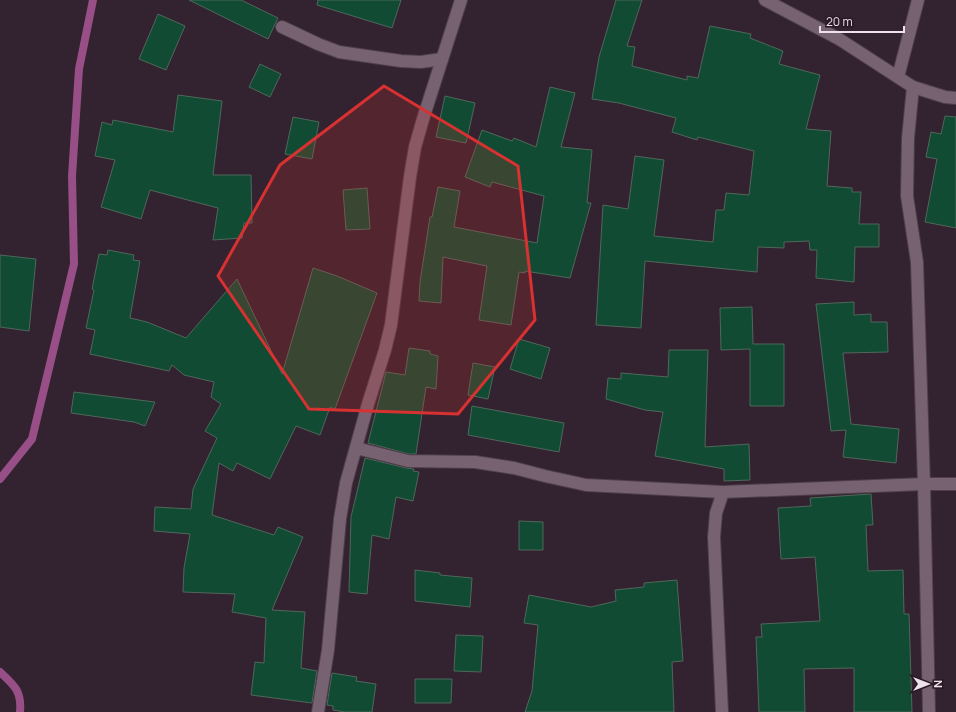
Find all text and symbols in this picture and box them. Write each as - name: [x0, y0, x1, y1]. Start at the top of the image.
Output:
- scale bar: [820, 8, 904, 34]
- text: 20 m: [826, 13, 853, 30]
- north arrow: [908, 664, 948, 704]
- text: N: [931, 680, 946, 688]

